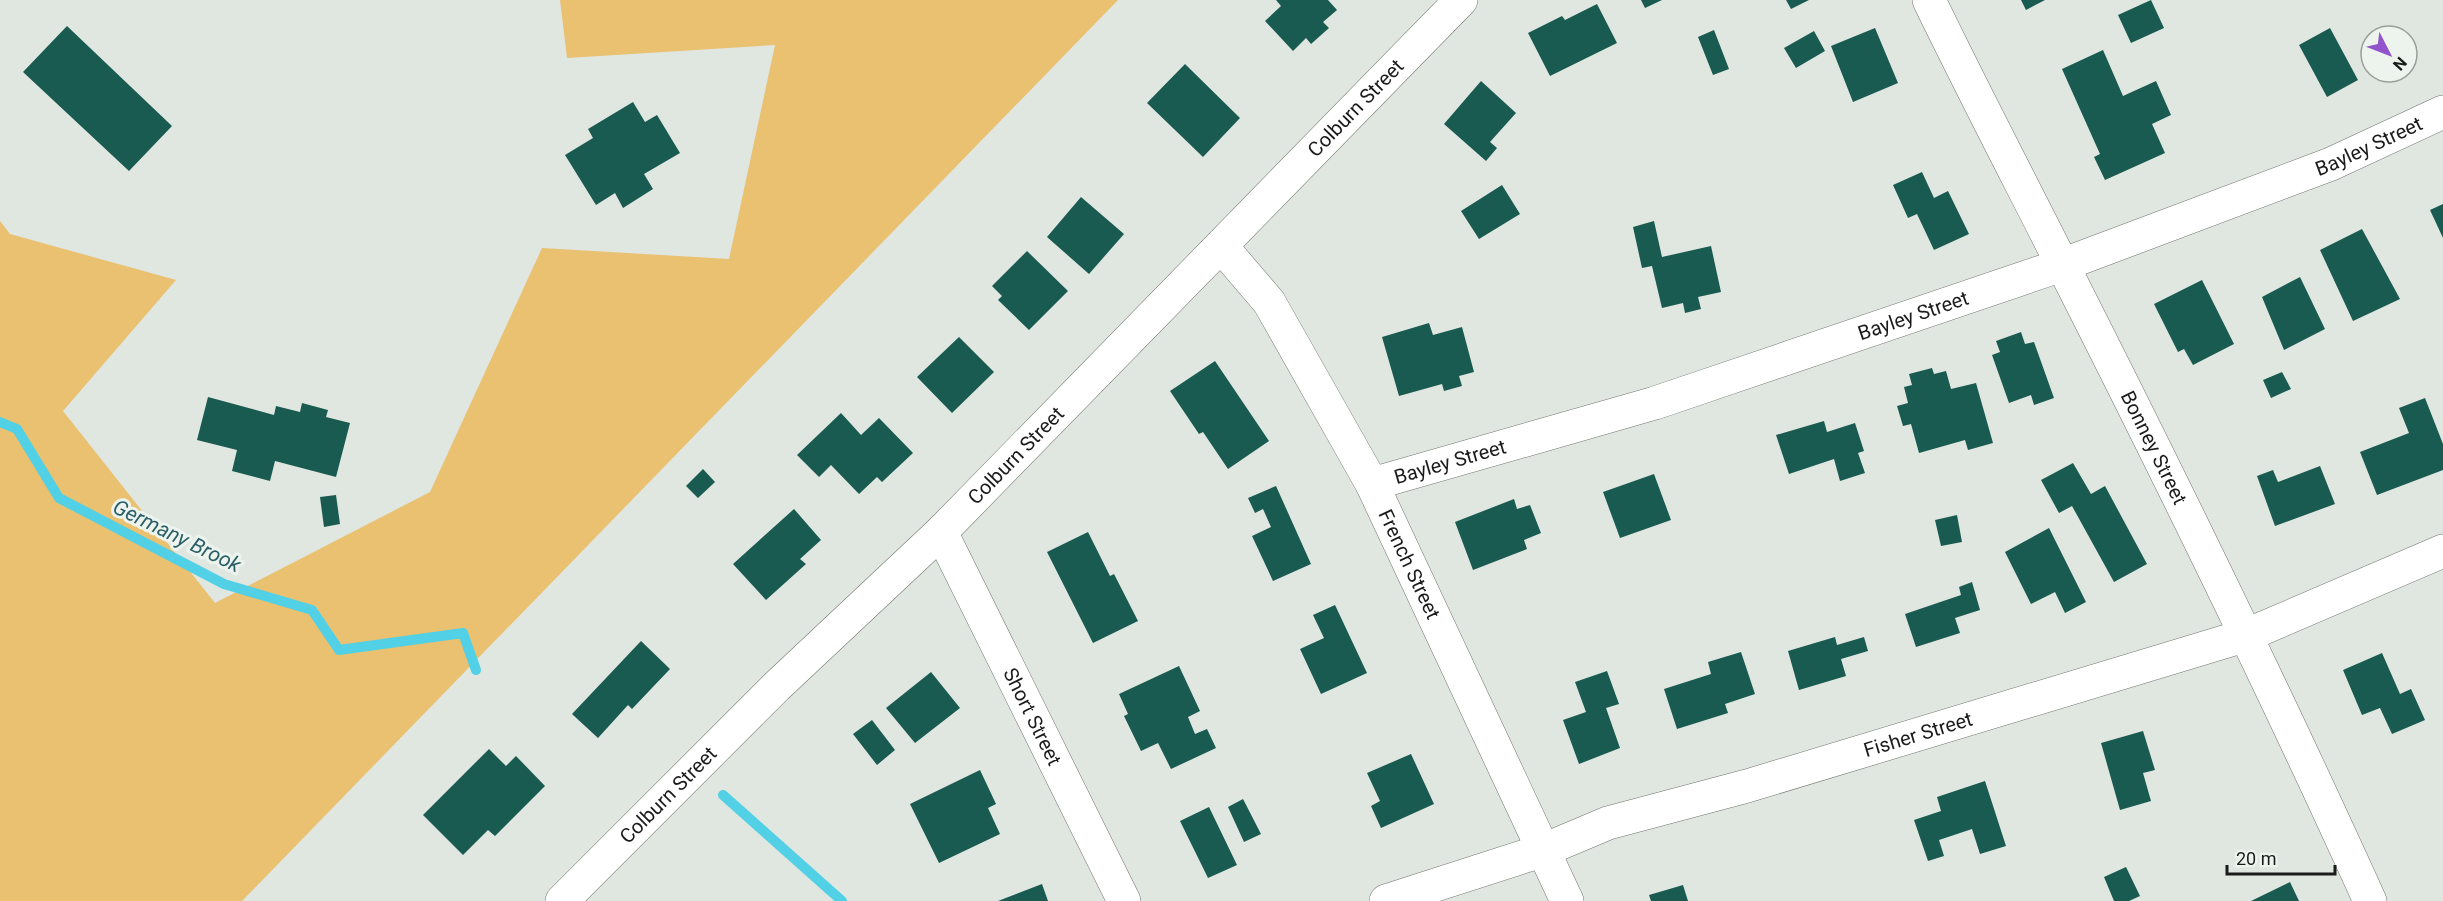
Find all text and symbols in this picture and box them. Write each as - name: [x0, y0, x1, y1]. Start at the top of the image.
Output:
- north arrow: [2359, 24, 2419, 84]
- text: N: [2389, 53, 2411, 74]
- street label: Colburn Street: [1302, 54, 1409, 162]
- street label: Bayley Street: [2312, 111, 2426, 181]
- street label: Bayley Street: [1855, 286, 1972, 345]
- street label: Bonney Street: [2116, 387, 2192, 508]
- street label: Colburn Street: [963, 402, 1069, 509]
- street label: Bayley Street: [1391, 434, 1509, 489]
- water label: Germany Brook: [109, 495, 246, 578]
- street label: French Street: [1374, 506, 1445, 623]
- street label: Short Street: [998, 664, 1067, 769]
- street label: Fisher Street: [1861, 707, 1975, 762]
- street label: Colburn Street: [615, 741, 722, 848]
- scale bar: [2227, 838, 2335, 876]
- text: 20 m: [2236, 848, 2276, 869]

